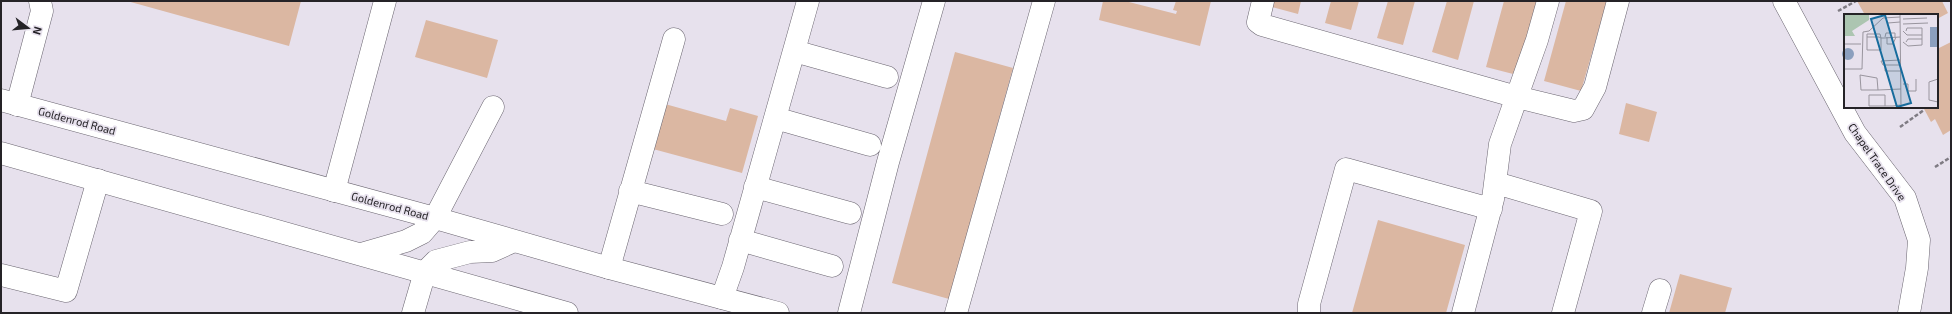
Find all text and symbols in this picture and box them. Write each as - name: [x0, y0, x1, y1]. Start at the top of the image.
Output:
- north arrow: [8, 8, 48, 48]
- inset map: [1844, 14, 1938, 108]
- text: N: [31, 25, 45, 37]
- street label: Goldenrod Road: [37, 104, 117, 137]
- street label: Chapel Trace Drive: [1846, 120, 1909, 203]
- street label: Goldenrod Road: [350, 189, 430, 222]

